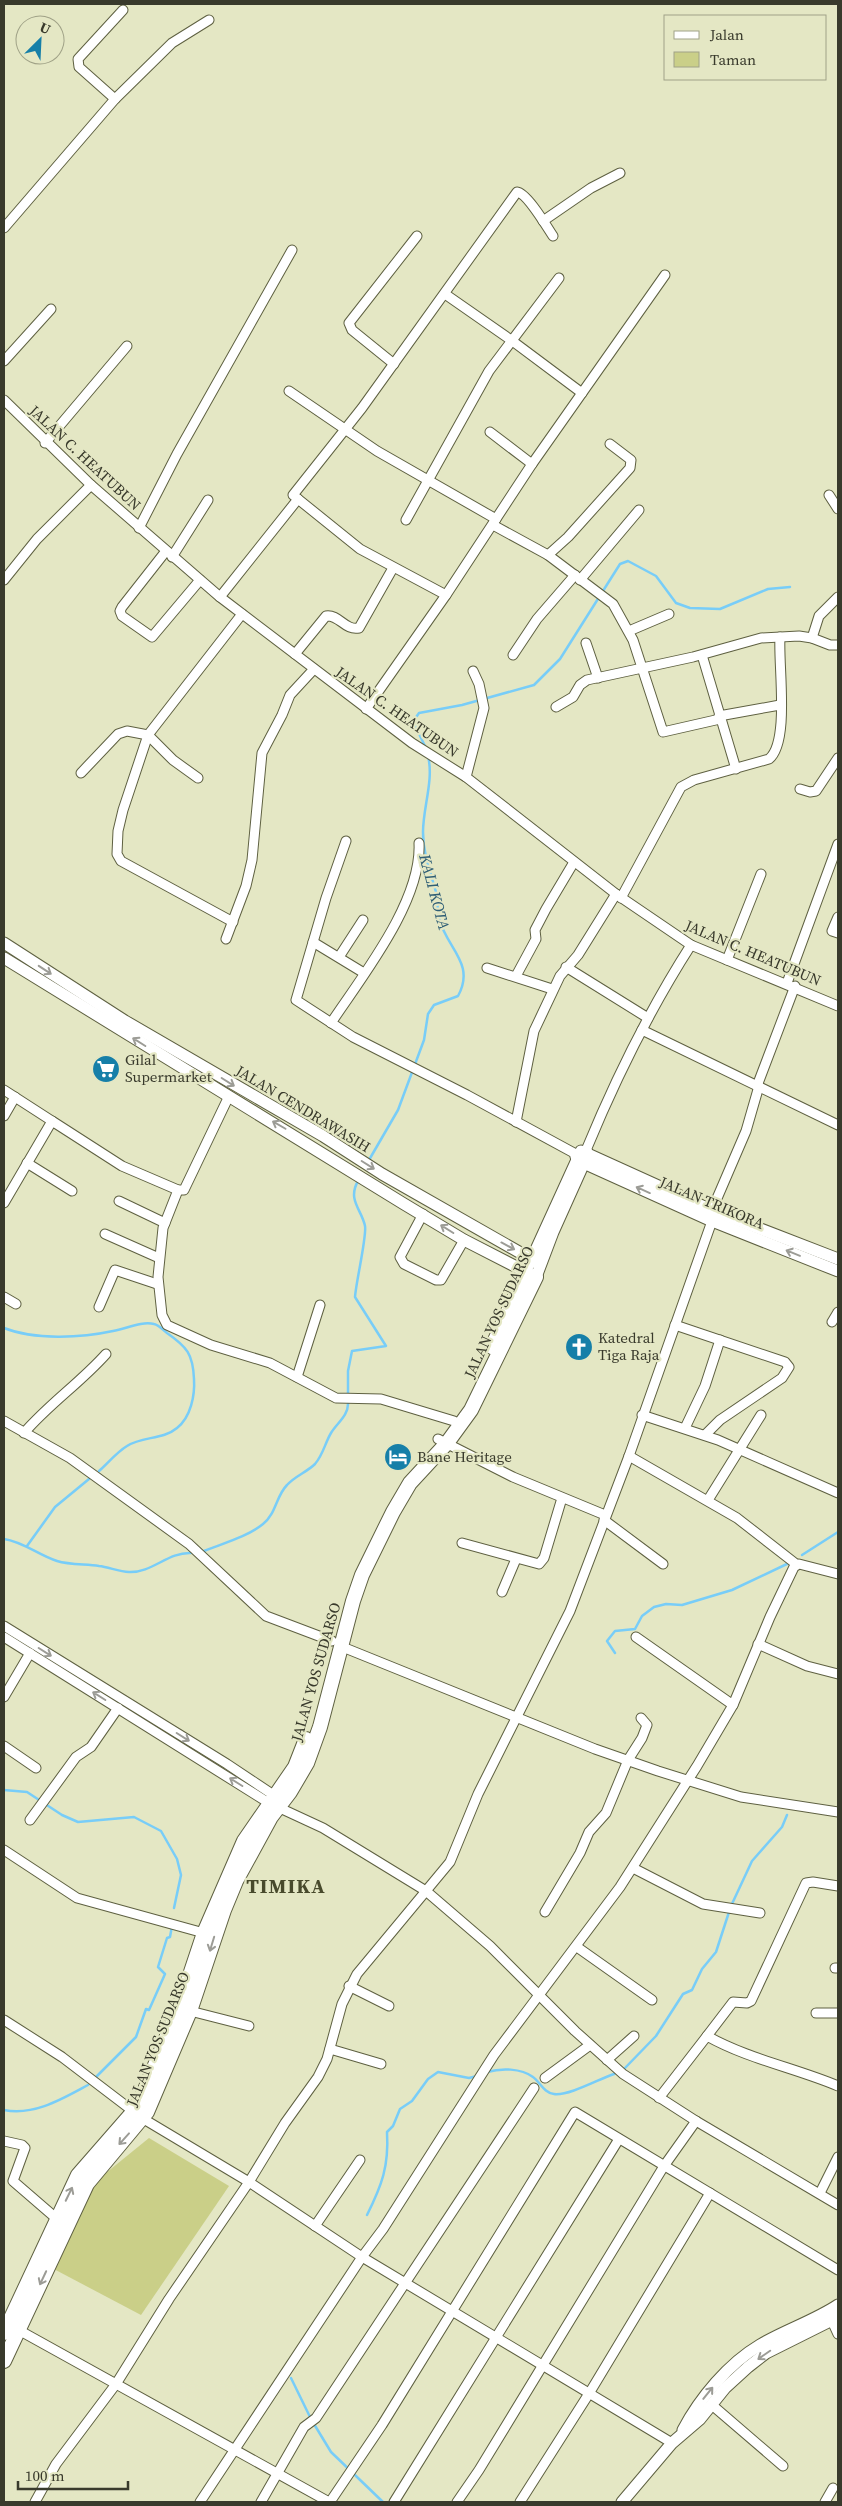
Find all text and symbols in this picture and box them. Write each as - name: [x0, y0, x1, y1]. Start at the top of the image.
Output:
- north arrow: [15, 15, 65, 65]
- legend: [664, 15, 827, 80]
- text: U: [37, 17, 54, 39]
- text: Jalan: [709, 24, 744, 45]
- text: Taman: [710, 49, 756, 70]
- street label: JALAN C. HEATUBUN: [24, 400, 146, 515]
- street label: JALAN C. HEATUBUN: [331, 661, 463, 762]
- water label: KALI KOTA: [414, 850, 456, 933]
- street label: JALAN C. HEATUBUN: [681, 914, 824, 991]
- one-way arrow: [37, 965, 51, 975]
- one-way arrow: [133, 1036, 147, 1046]
- place label: Gilal Supermarket: [125, 1049, 212, 1087]
- supermarket icon: Gilal Supermarket: [91, 1054, 121, 1084]
- street label: JALAN CENDRAWASIH: [231, 1059, 375, 1157]
- one-way arrow: [221, 1077, 235, 1087]
- one-way arrow: [272, 1120, 286, 1130]
- one-way arrow: [360, 1160, 374, 1170]
- street label: JALAN TRIKORA: [656, 1171, 768, 1234]
- one-way arrow: [636, 1185, 651, 1194]
- one-way arrow: [440, 1223, 454, 1233]
- one-way arrow: [501, 1241, 516, 1251]
- street label: JALAN YOS SUDARSO: [458, 1242, 538, 1382]
- one-way arrow: [786, 1247, 801, 1257]
- place label: Katedral Tiga Raja: [598, 1327, 660, 1365]
- church icon: Katedral Tiga Raja: [564, 1332, 594, 1362]
- hotel icon: Bane Heritage: [383, 1442, 413, 1472]
- place label: Bane Heritage: [417, 1446, 512, 1467]
- street label: JALAN YOS SUDARSO: [285, 1600, 345, 1745]
- one-way arrow: [38, 1647, 52, 1657]
- one-way arrow: [92, 1690, 106, 1700]
- one-way arrow: [176, 1733, 190, 1743]
- one-way arrow: [230, 1777, 244, 1787]
- district label: TIMIKA: [246, 1872, 326, 1900]
- one-way arrow: [206, 1936, 216, 1952]
- street label: JALAN YOS SUDARSO: [121, 1968, 194, 2110]
- one-way arrow: [118, 2132, 130, 2145]
- one-way arrow: [65, 2187, 75, 2202]
- one-way arrow: [38, 2270, 48, 2285]
- one-way arrow: [757, 2350, 771, 2360]
- one-way arrow: [703, 2387, 714, 2400]
- scale bar: [18, 2458, 128, 2490]
- text: 100 m: [25, 2465, 65, 2486]

